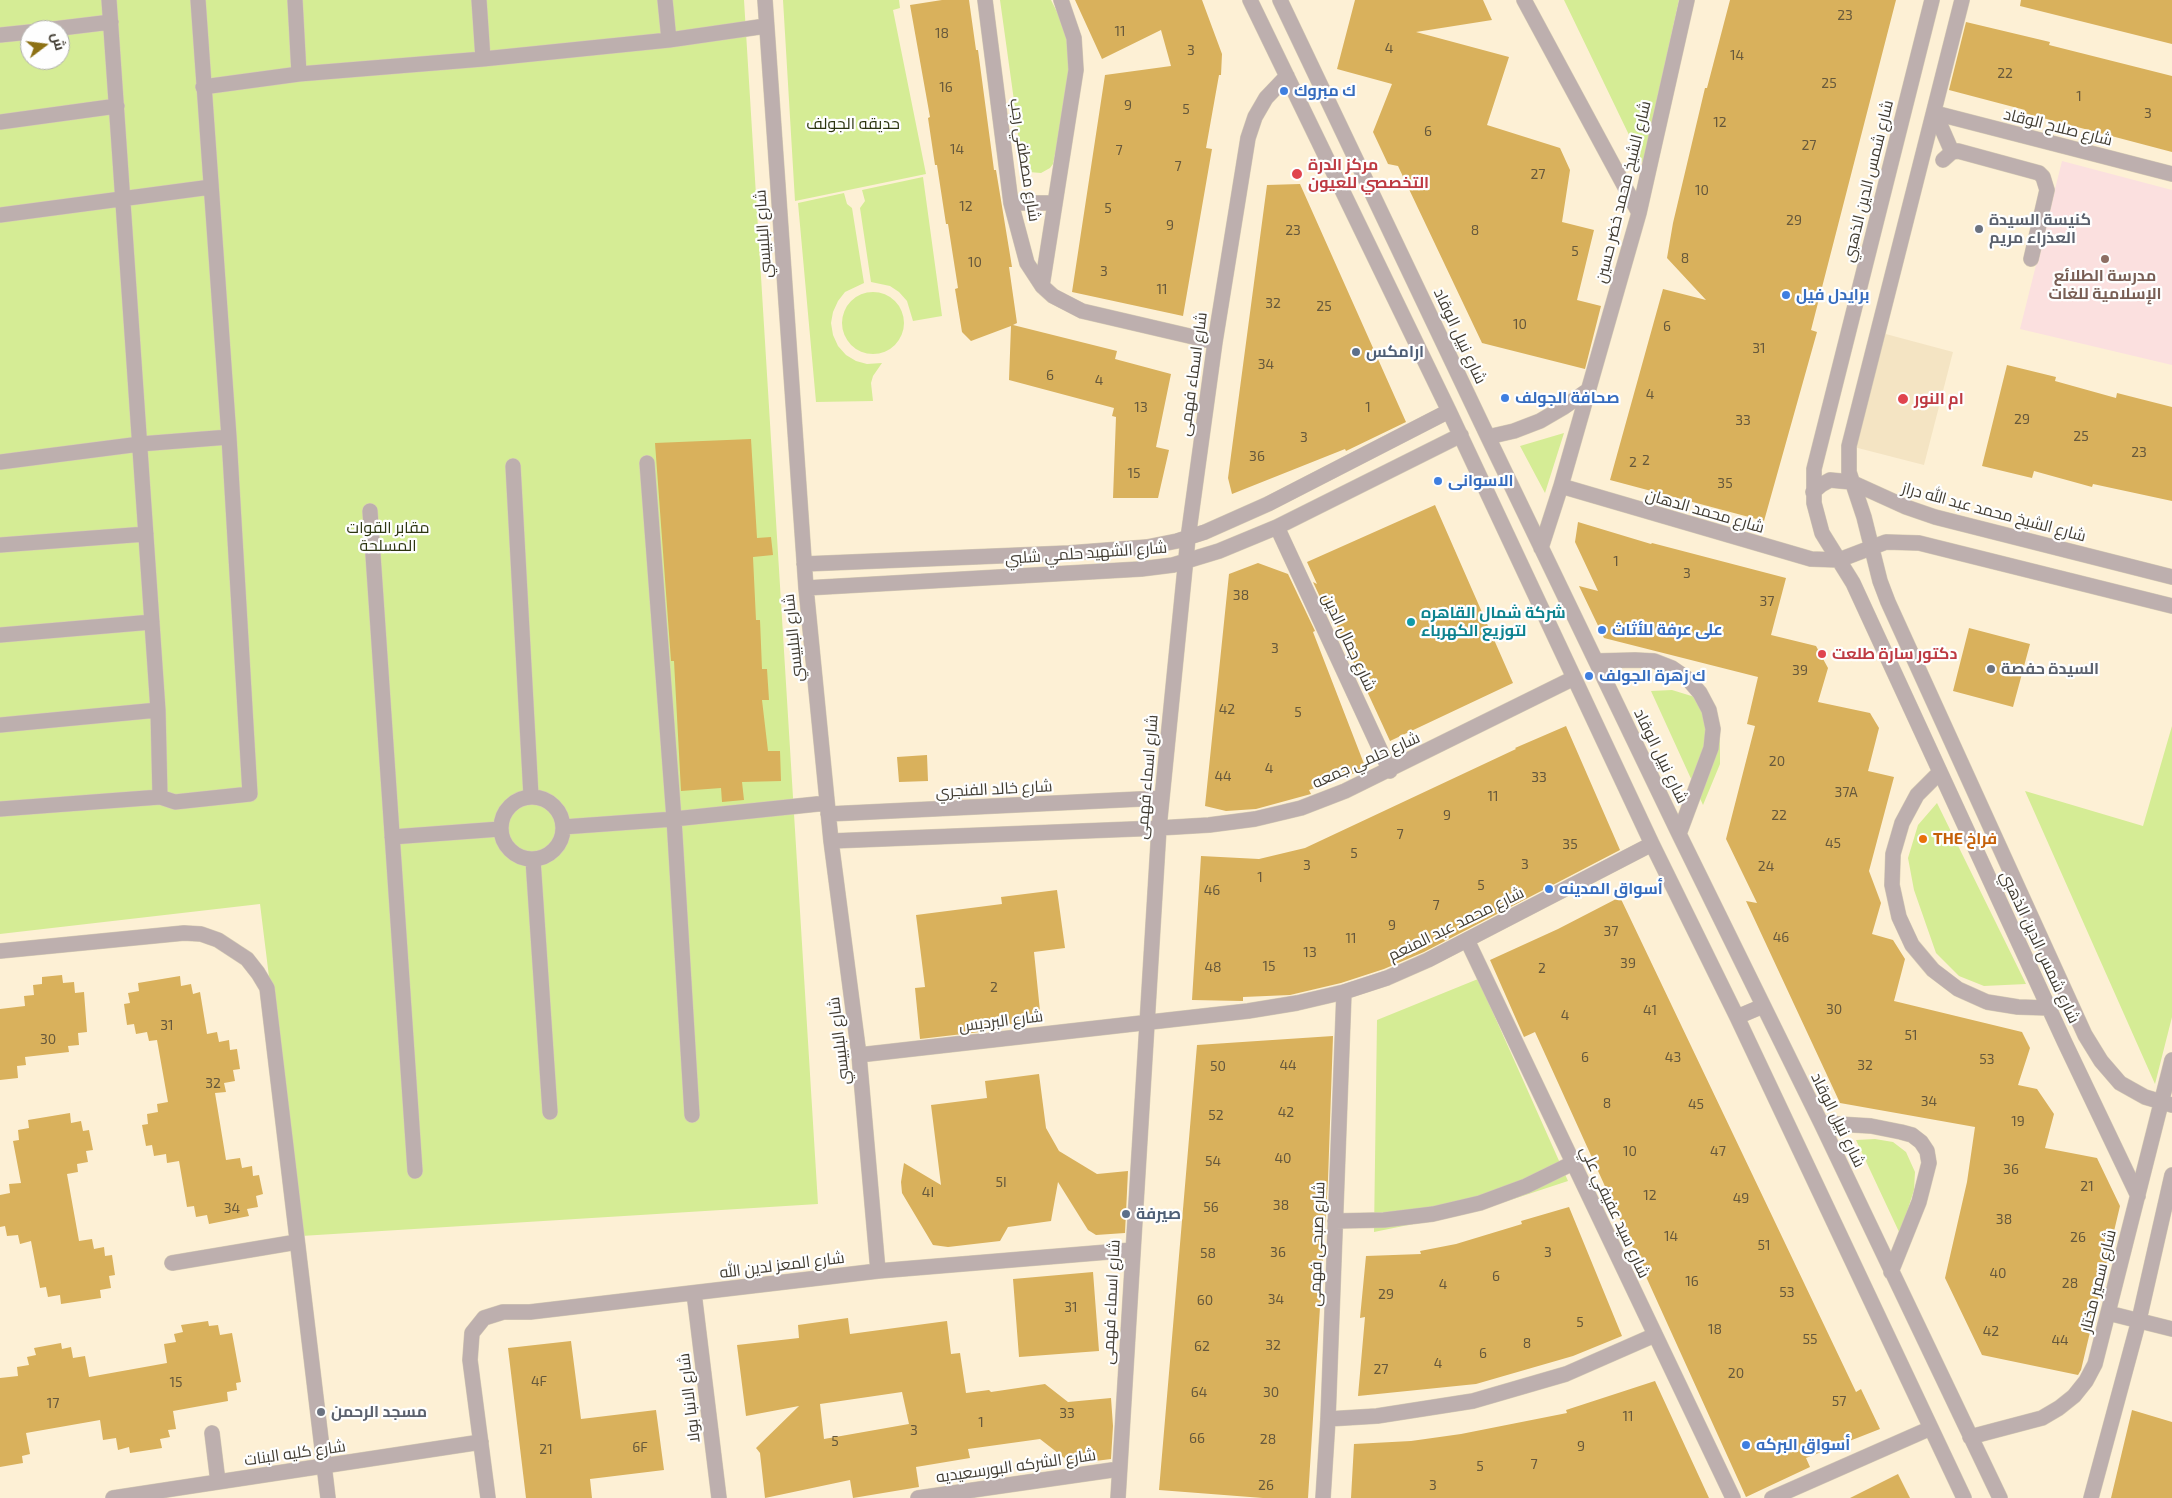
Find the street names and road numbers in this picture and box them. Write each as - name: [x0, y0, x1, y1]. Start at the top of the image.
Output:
- street label: شارع مصطفي رجب: [1006, 97, 1044, 223]
- street label: شارع شمس الدين الذهبي: [1839, 98, 1897, 264]
- street label: شارع الشيخ محمد خضر حسين: [1591, 99, 1655, 285]
- street label: شارع صلاح الوقاد: [2002, 104, 2114, 150]
- street label: شارع البلبيسي: [750, 189, 776, 279]
- street label: شارع نبيل الوقاد: [1430, 285, 1490, 387]
- street label: شارع اسماء فهمى: [1175, 311, 1211, 437]
- street label: شارع الشيخ محمد عبد الله دراز: [1900, 478, 2088, 546]
- street label: شارع محمد الدهان: [1643, 485, 1767, 537]
- street label: شارع الشهيد حلمي شلبي: [1004, 538, 1168, 568]
- street label: شارع جمال الدين: [1318, 590, 1380, 694]
- street label: شارع البلبيسي: [779, 593, 807, 683]
- street label: شارع نبيل الوقاد: [1630, 705, 1692, 807]
- street label: شارع اسماء فهمى: [1132, 714, 1162, 840]
- street label: شارع حلمي جمعه: [1309, 728, 1423, 792]
- street label: شارع خالد الفنجري: [935, 776, 1053, 802]
- street label: شارع شمس الدين الذهبي: [1996, 868, 2084, 1026]
- street label: شارع محمد عبد المنعم: [1385, 883, 1527, 965]
- street label: شارع البلبيسي: [824, 996, 854, 1086]
- street label: شارع البرديس: [958, 1006, 1044, 1036]
- street label: شارع نبيل الوقاد: [1807, 1069, 1869, 1171]
- street label: شارع سيد عفيفي علي: [1576, 1143, 1654, 1281]
- street label: شارع صبحى فهمى: [1305, 1181, 1329, 1307]
- street label: شارع سمير مختار: [2076, 1228, 2120, 1334]
- street label: شارع اسماء فهمى: [1098, 1239, 1124, 1365]
- street label: شارع المعز لدين الله: [718, 1248, 846, 1282]
- street label: شارع الانبا بولا: [674, 1352, 704, 1444]
- street label: شارع كليه البنات: [243, 1436, 347, 1470]
- street label: شارع الشركه البورسعيديه: [935, 1445, 1097, 1487]

